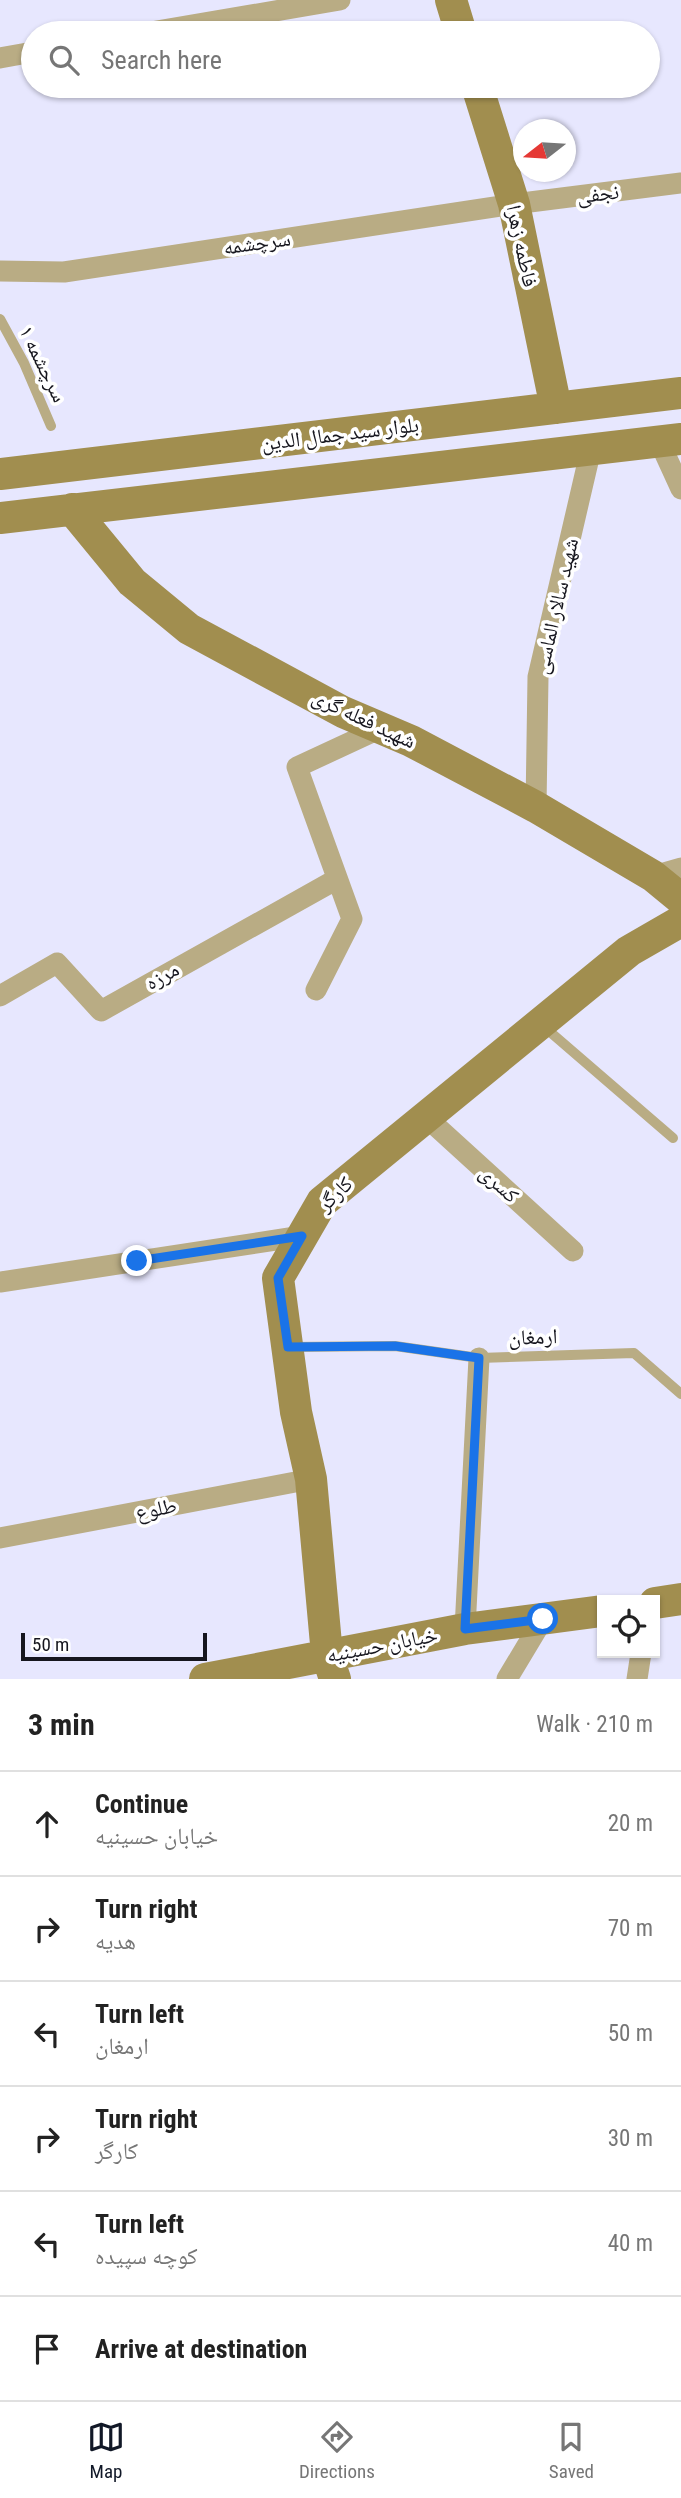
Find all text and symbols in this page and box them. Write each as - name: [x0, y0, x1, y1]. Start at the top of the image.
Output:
- search box: [21, 21, 660, 98]
- icon: search: [45, 41, 83, 79]
- text: Search here: [101, 45, 222, 75]
- north arrow: [513, 119, 576, 182]
- street label: نجفی: [576, 180, 621, 209]
- street label: فاطمه زهرا: [502, 203, 542, 289]
- street label: سرچشمه: [222, 226, 292, 260]
- street label: سرچشمه ۱: [14, 322, 72, 406]
- street label: بلوار سید جمال الدین: [260, 412, 420, 457]
- street label: شهید سالار الماسی: [529, 536, 584, 677]
- street label: شهید فعله گری: [308, 685, 420, 753]
- street label: مرزه: [141, 957, 183, 995]
- street label: کسری: [475, 1160, 524, 1208]
- street label: کارگر: [312, 1172, 358, 1217]
- route end: [121, 1245, 152, 1276]
- street label: ارمغان: [508, 1324, 558, 1350]
- street label: طلوع: [133, 1493, 179, 1526]
- map controls: [597, 1595, 660, 1658]
- button: locate: [597, 1595, 660, 1658]
- route start: [527, 1603, 558, 1634]
- street label: خیابان حسینیه: [325, 1622, 439, 1668]
- scale bar: [21, 1630, 206, 1662]
- text: 50 m: [32, 1633, 69, 1656]
- text: 3 min: [28, 1707, 95, 1742]
- text: Walk · 210 m: [536, 1711, 653, 1738]
- text: Continue: [95, 1789, 188, 1819]
- icon: ahead: [28, 1805, 66, 1843]
- text: 20 m: [608, 1810, 653, 1837]
- text: خیابان حسینیه: [95, 1823, 218, 1850]
- text: Turn right: [95, 1894, 197, 1924]
- icon: right: [28, 1910, 66, 1948]
- text: 70 m: [608, 1915, 653, 1942]
- text: هدیه: [95, 1928, 136, 1955]
- text: Turn left: [95, 1999, 184, 2029]
- icon: left: [28, 2015, 66, 2053]
- text: 50 m: [608, 2020, 653, 2047]
- text: ارمغان: [95, 2033, 149, 2060]
- text: Turn right: [95, 2104, 197, 2134]
- icon: right: [28, 2120, 66, 2158]
- text: 30 m: [608, 2125, 653, 2152]
- text: کارگر: [95, 2138, 138, 2165]
- text: Turn left: [95, 2209, 184, 2239]
- icon: left: [28, 2225, 66, 2263]
- text: 40 m: [608, 2230, 653, 2257]
- text: کوچه سپیده: [95, 2243, 198, 2270]
- icon: arrive: [28, 2330, 66, 2368]
- text: Arrive at destination: [95, 2334, 307, 2364]
- tab: Map: [87, 2418, 125, 2483]
- tab: Directions: [299, 2418, 375, 2483]
- tab: Saved: [549, 2418, 594, 2483]

